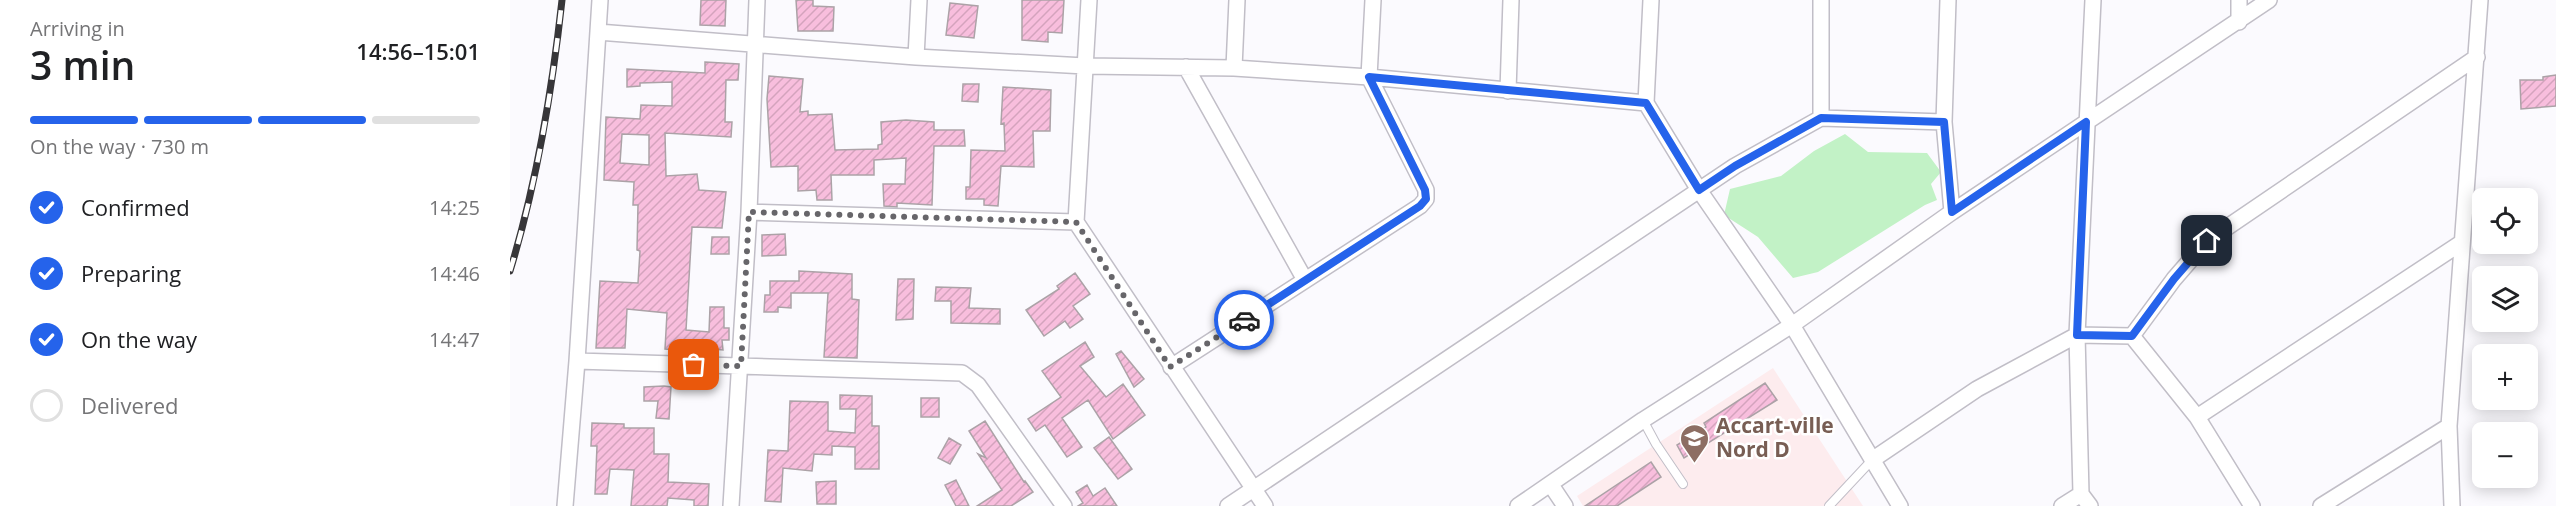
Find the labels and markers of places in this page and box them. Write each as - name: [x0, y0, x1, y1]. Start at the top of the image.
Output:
- pin: [2181, 215, 2232, 266]
- pin: [668, 339, 719, 390]
- place label: Accart-ville Nord D: [1716, 411, 1834, 463]
- school or university icon: Accart-ville Nord D: [1679, 422, 1711, 464]

